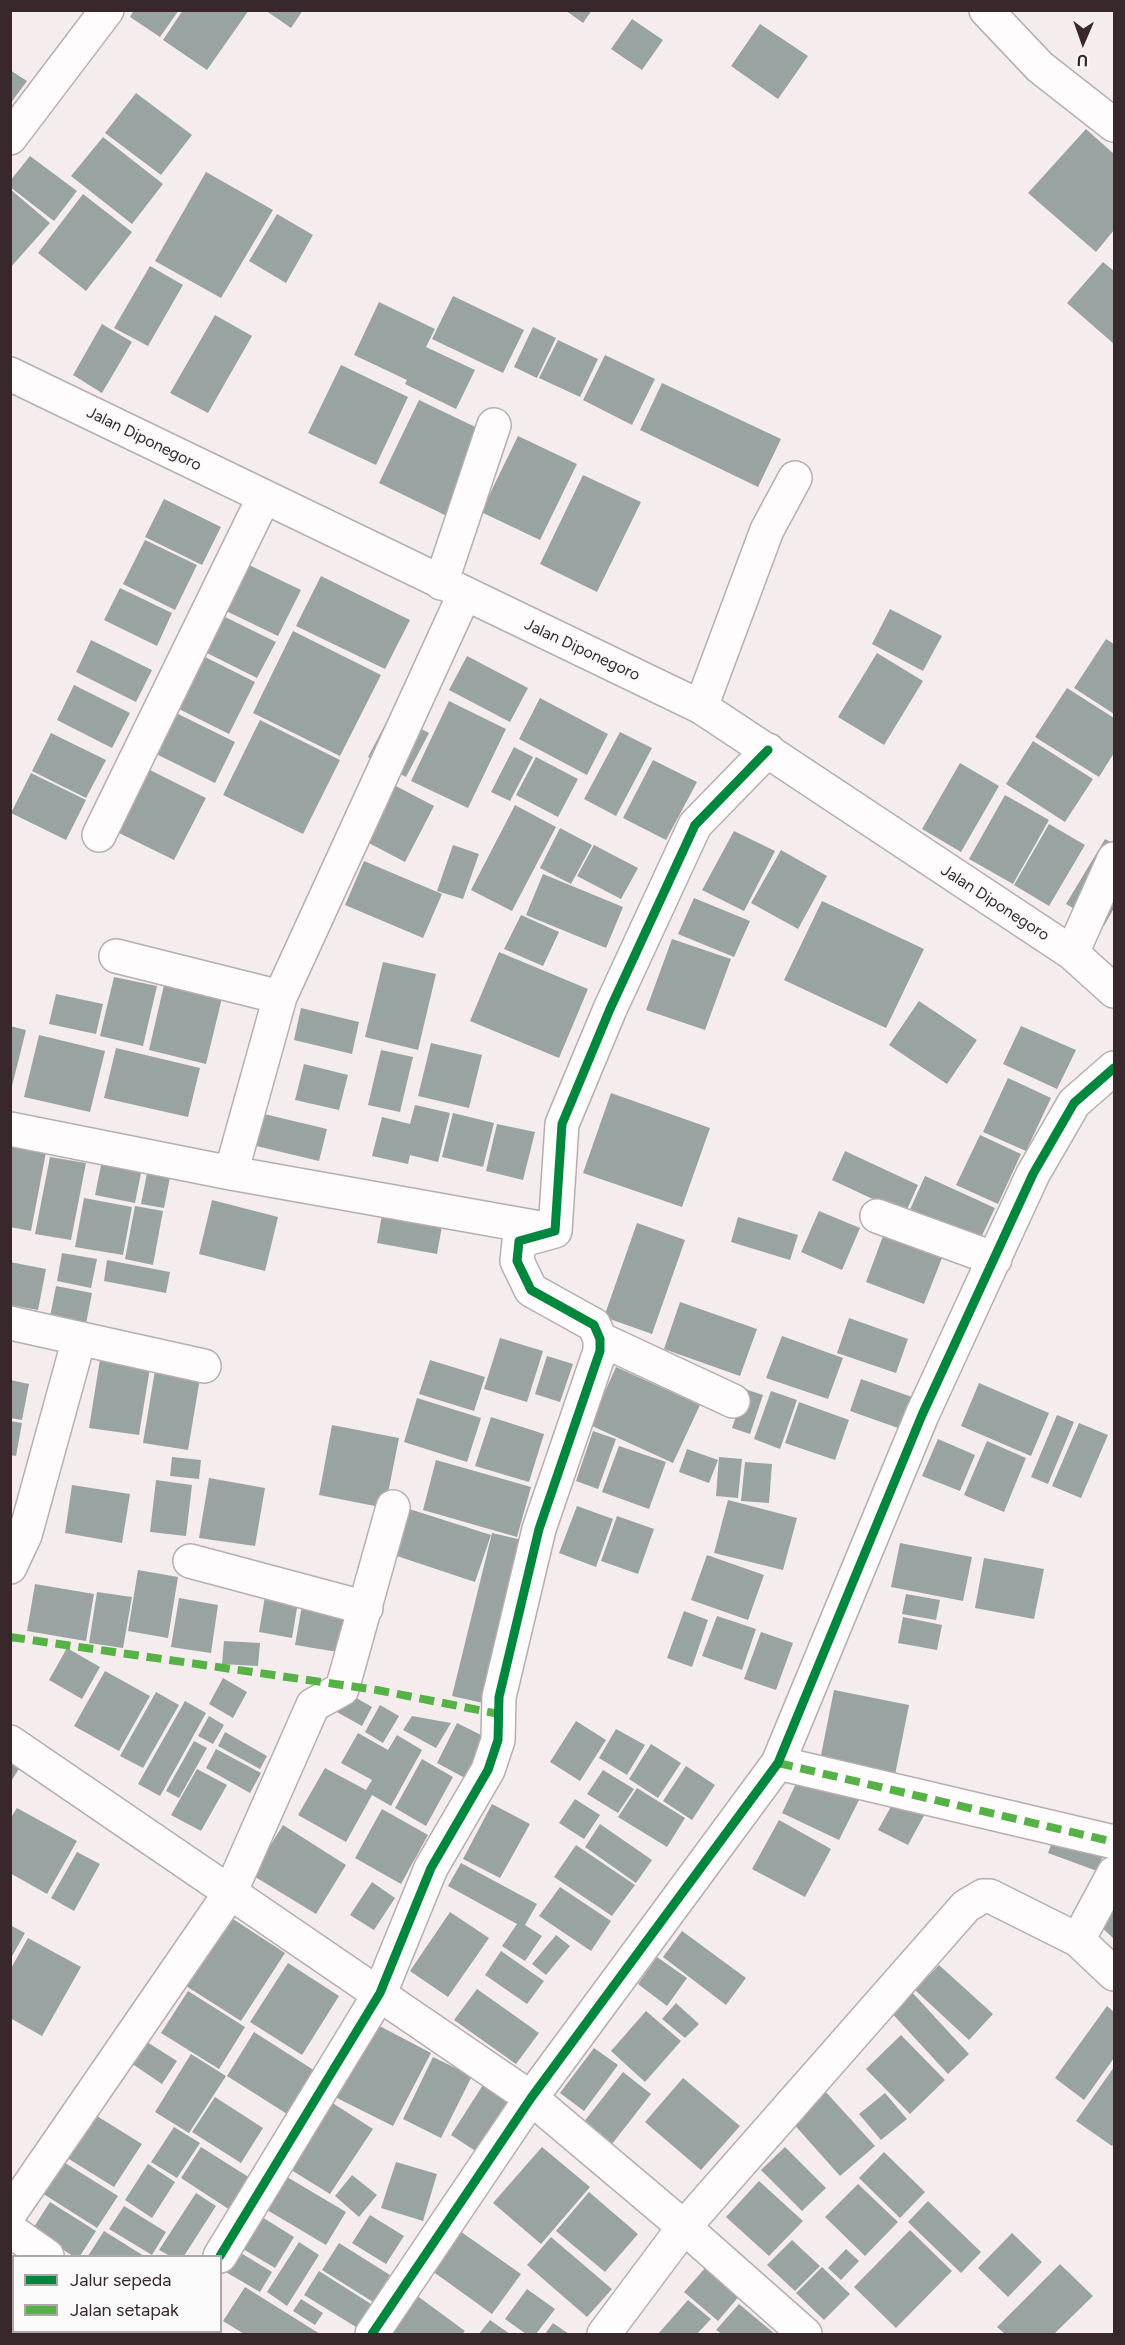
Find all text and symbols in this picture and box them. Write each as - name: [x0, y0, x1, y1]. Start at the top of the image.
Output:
- north arrow: [1053, 12, 1113, 72]
- text: U: [1076, 51, 1088, 70]
- street label: Jalan Diponegoro: [83, 403, 205, 475]
- street label: Jalan Diponegoro: [521, 615, 643, 685]
- street label: Jalan Diponegoro: [937, 861, 1053, 945]
- legend: [12, 2255, 222, 2333]
- text: Jalur sepeda: [70, 2269, 171, 2291]
- text: Jalan setapak: [70, 2299, 179, 2321]

